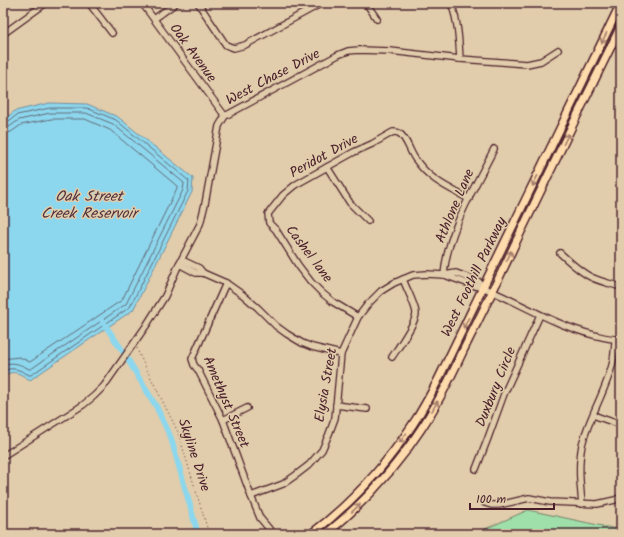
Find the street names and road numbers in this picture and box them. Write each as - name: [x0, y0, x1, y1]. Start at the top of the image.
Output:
- street label: Oak Avenue: [164, 19, 222, 88]
- street label: West Chase Drive: [222, 43, 325, 111]
- street label: Peridot Drive: [286, 128, 363, 184]
- street label: Athlone Lane: [430, 165, 481, 246]
- street label: West Foothill Parkway: [435, 213, 513, 341]
- street label: Cashel lane: [280, 220, 339, 288]
- street label: Duxbury Circle: [470, 343, 522, 431]
- street label: Elysia Street: [309, 346, 343, 424]
- street label: Amethyst Street: [197, 353, 255, 452]
- street label: Skyline Drive: [172, 415, 216, 495]

